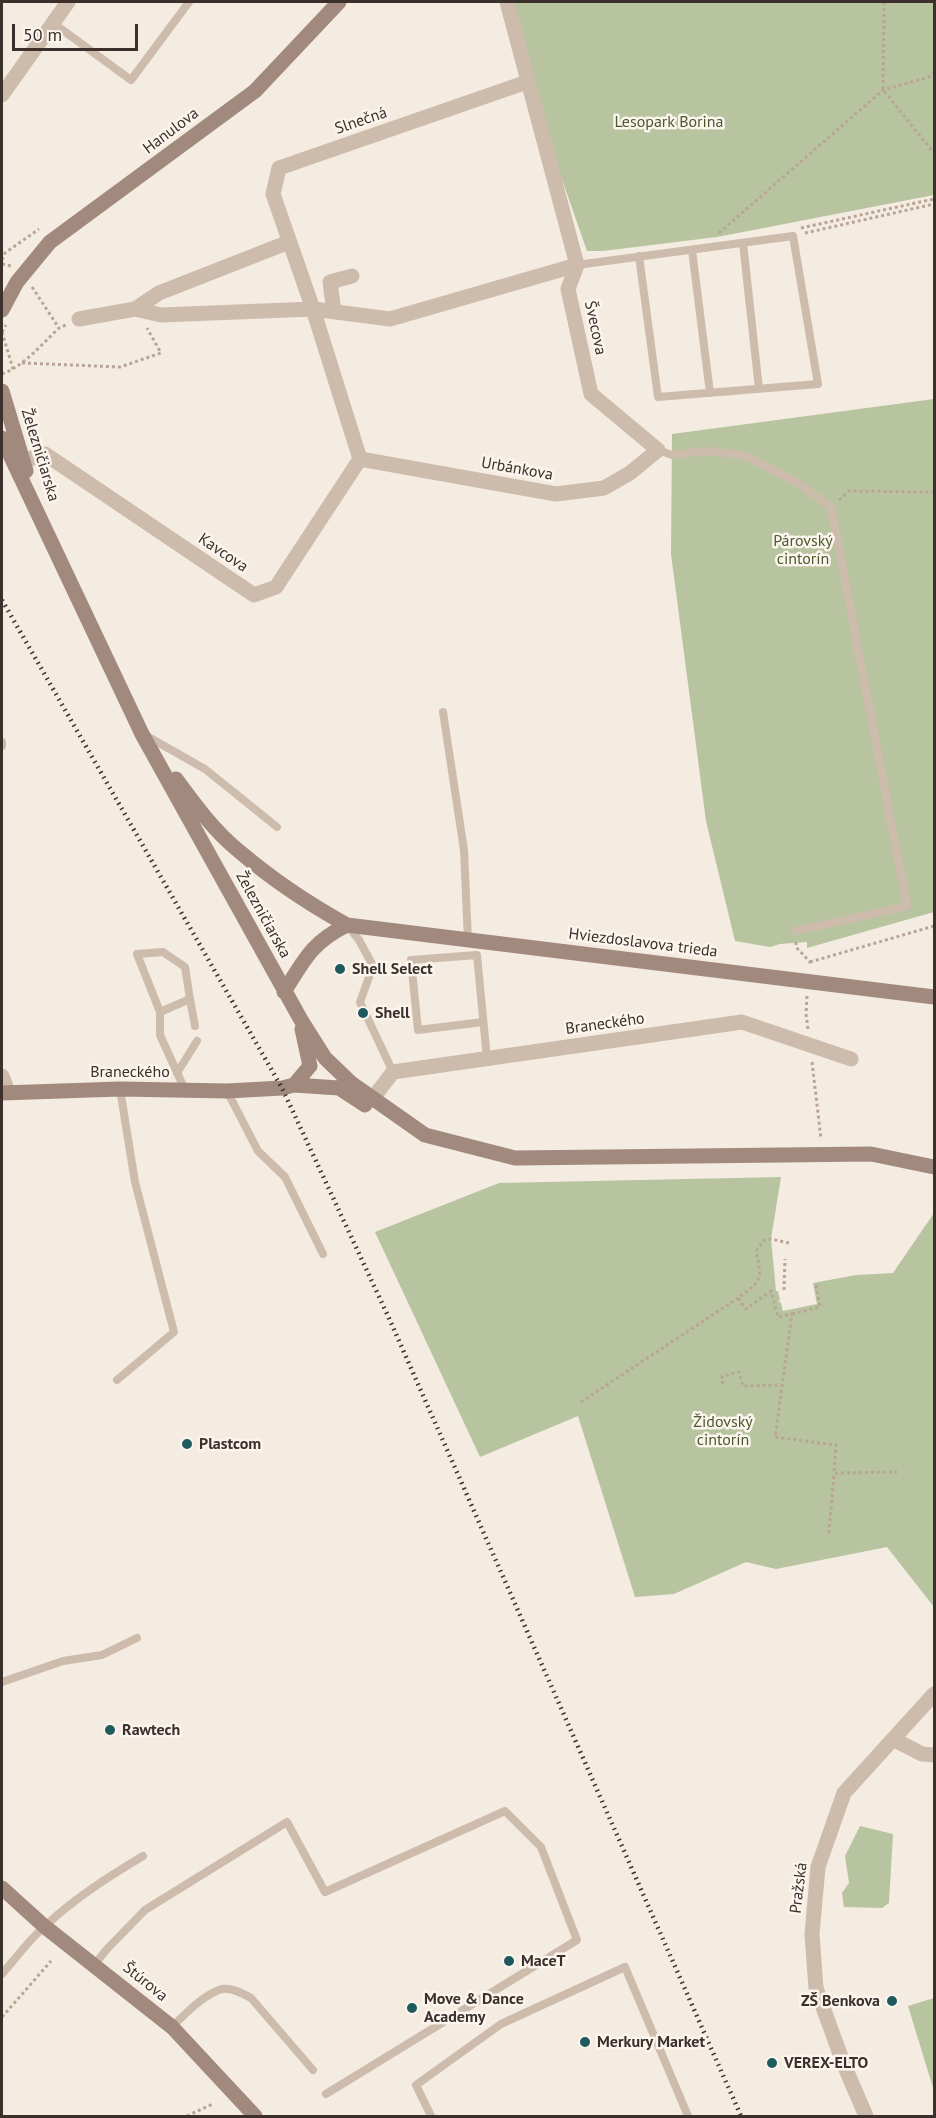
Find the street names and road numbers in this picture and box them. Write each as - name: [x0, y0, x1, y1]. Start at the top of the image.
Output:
- street label: Slnečná: [332, 103, 390, 139]
- street label: Hanulova: [139, 104, 203, 158]
- street label: Švecova: [580, 299, 610, 357]
- street label: Železničiarska: [17, 406, 63, 504]
- street label: Urbánkova: [480, 453, 554, 485]
- street label: Kavcova: [195, 529, 251, 577]
- street label: Železničiarska: [231, 868, 295, 962]
- street label: Hviezdoslavova trieda: [567, 924, 719, 962]
- street label: Braneckého: [564, 1009, 646, 1039]
- street label: Braneckého: [90, 1062, 170, 1082]
- street label: Pražská: [786, 1861, 812, 1915]
- street label: Štúrova: [119, 1958, 171, 2006]

